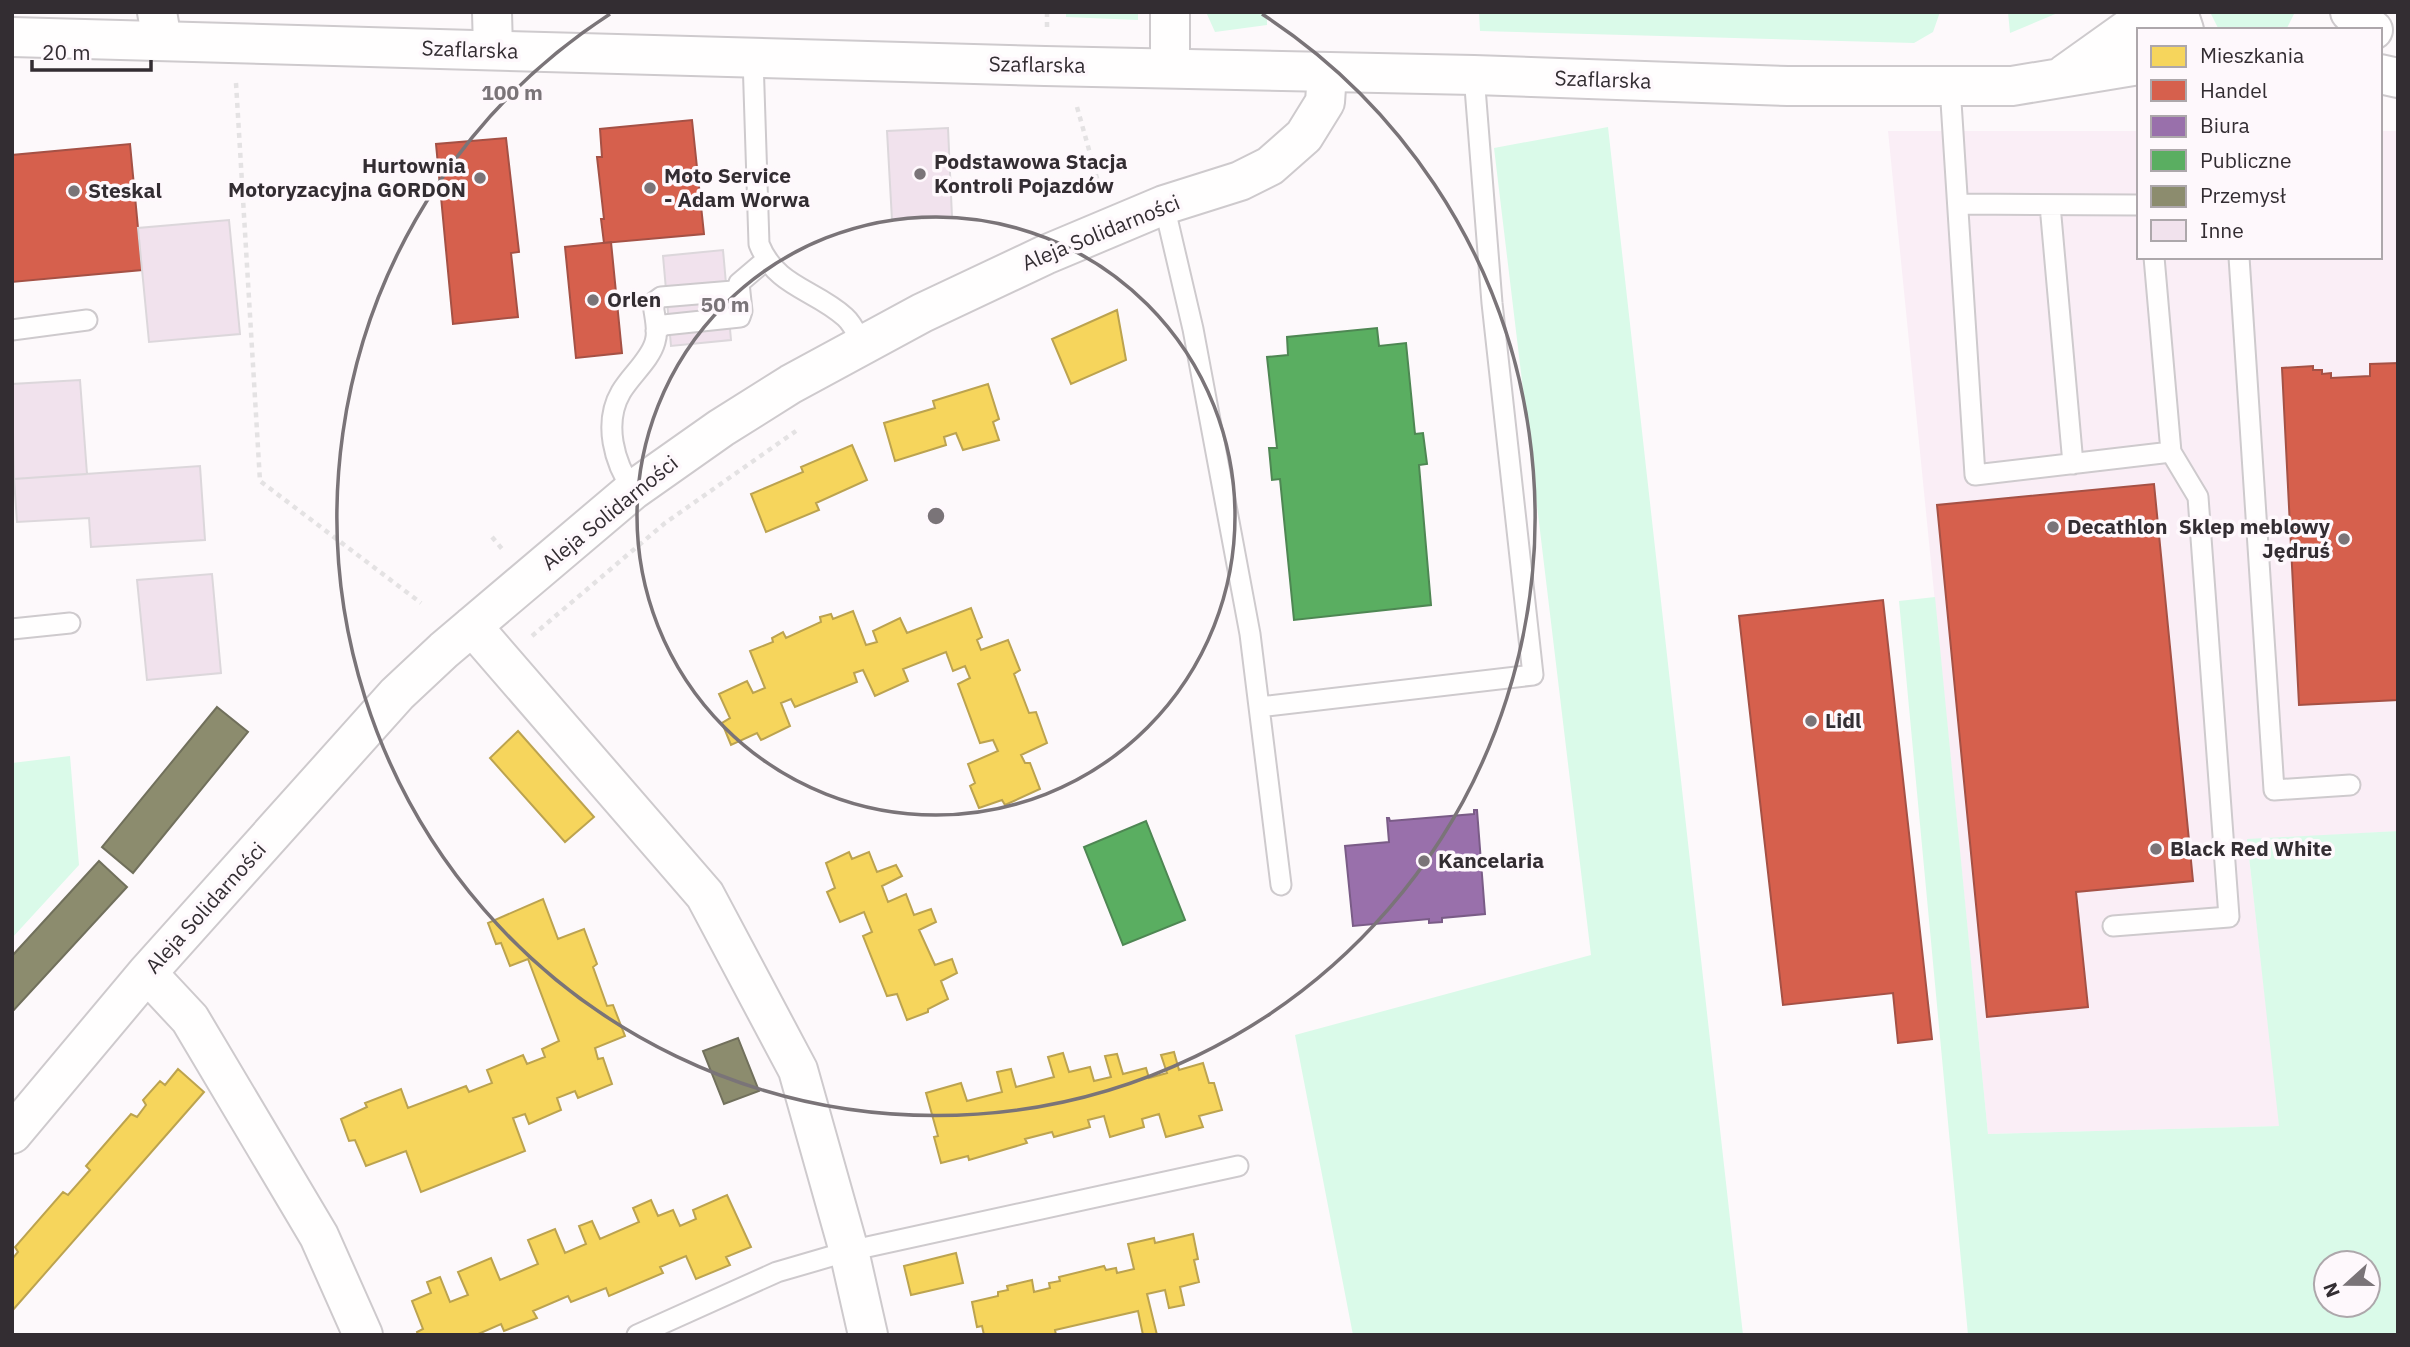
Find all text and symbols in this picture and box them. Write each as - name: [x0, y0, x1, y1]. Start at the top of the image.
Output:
- scale bar: [32, 28, 150, 72]
- legend: [2137, 28, 2382, 259]
- street label: Szaflarska: [421, 33, 519, 65]
- text: 20 m: [42, 38, 91, 66]
- text: Mieszkania: [2200, 41, 2304, 69]
- street label: Szaflarska: [988, 49, 1086, 79]
- street label: Szaflarska: [1554, 63, 1652, 95]
- text: Handel: [2200, 76, 2268, 104]
- text: 100 m: [481, 78, 543, 106]
- text: Biura: [2200, 111, 2250, 139]
- text: Publiczne: [2200, 146, 2292, 174]
- place label: Podstawowa Stacja Kontroli Pojazdów: [934, 147, 1127, 199]
- place label: Hurtownia Motoryzacyjna GORDON: [228, 151, 466, 203]
- place label: Moto Service - Adam Worwa: [664, 161, 810, 213]
- marker: Podstawowa Stacja Kontroli Pojazdów: [912, 166, 928, 182]
- marker: Hurtownia Motoryzacyjna GORDON: [472, 170, 488, 186]
- place label: Steskal: [88, 176, 162, 204]
- marker: Moto Service - Adam Worwa: [642, 180, 658, 196]
- text: Przemysł: [2200, 181, 2286, 209]
- marker: Steskal: [66, 183, 82, 199]
- street label: Aleja Solidarności: [1018, 188, 1184, 276]
- text: Inne: [2200, 216, 2244, 244]
- place label: Orlen: [607, 285, 661, 313]
- text: 50 m: [701, 290, 749, 318]
- marker: Orlen: [585, 292, 601, 308]
- street label: Aleja Solidarności: [535, 449, 683, 576]
- centre of rings: [924, 504, 948, 528]
- place label: Decathlon: [2067, 512, 2167, 540]
- place label: Sklep meblowy Jędruś: [2179, 512, 2331, 564]
- marker: Decathlon: [2045, 519, 2061, 535]
- marker: Sklep meblowy Jędruś: [2336, 531, 2352, 547]
- place label: Lidl: [1825, 706, 1861, 734]
- marker: Lidl: [1803, 713, 1819, 729]
- place label: Black Red White: [2170, 834, 2333, 862]
- street label: Aleja Solidarności: [139, 836, 272, 979]
- marker: Black Red White: [2148, 841, 2164, 857]
- place label: Kancelaria: [1438, 846, 1544, 874]
- marker: Kancelaria: [1416, 853, 1432, 869]
- north arrow: [2312, 1249, 2382, 1319]
- text: N: [2317, 1279, 2345, 1301]

